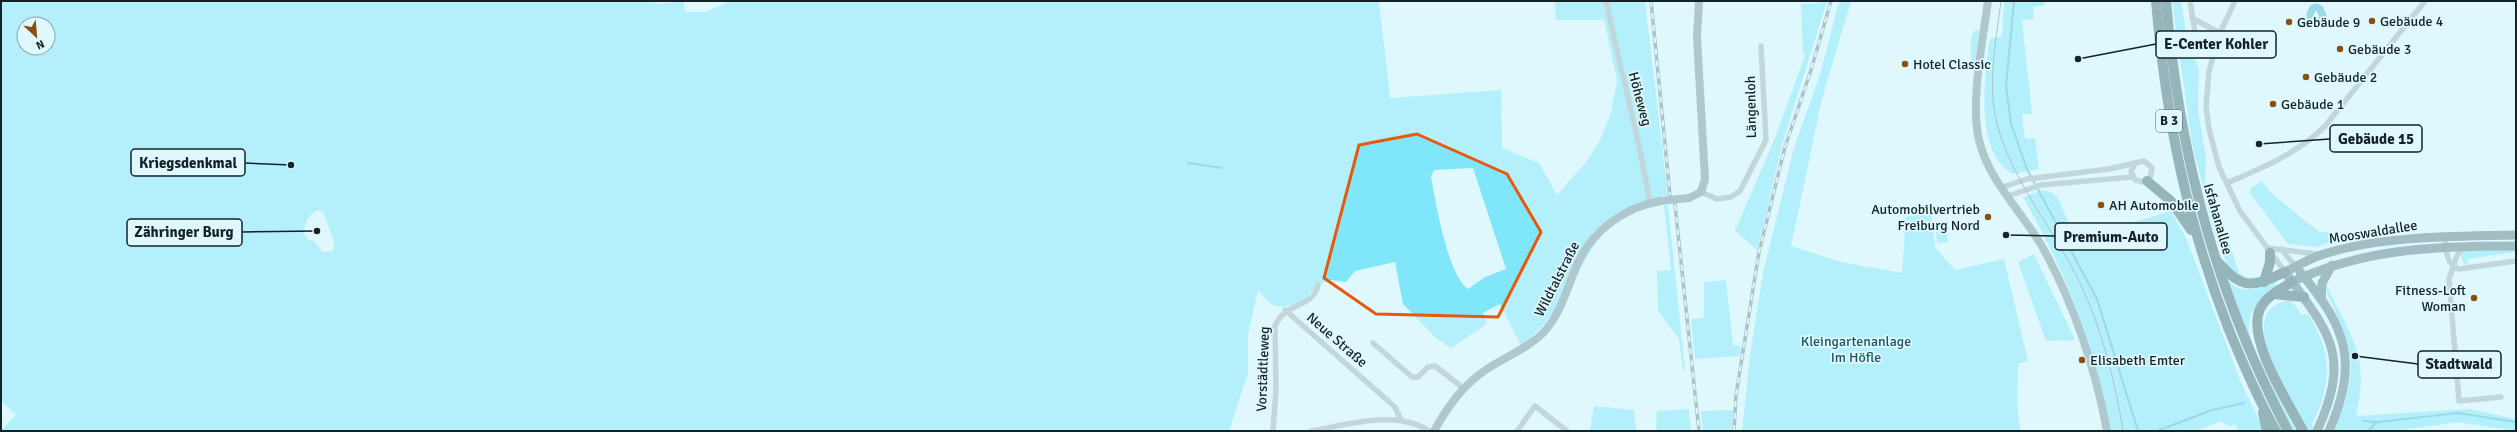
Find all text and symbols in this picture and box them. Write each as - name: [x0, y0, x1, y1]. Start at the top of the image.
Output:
- place label: Gebäude 4: [2380, 13, 2444, 30]
- place label: Gebäude 9: [2297, 14, 2360, 31]
- north arrow: [16, 16, 56, 56]
- marker: Gebäude 4: [2367, 16, 2377, 26]
- marker: Gebäude 9: [2284, 17, 2294, 27]
- callout: E-Center Kohler: [2156, 31, 2276, 58]
- text: E-Center Kohler: [2164, 35, 2268, 53]
- text: N: [34, 37, 46, 52]
- place label: Gebäude 3: [2348, 41, 2411, 58]
- marker: Gebäude 3: [2335, 44, 2345, 54]
- place label: Hotel Classic: [1913, 56, 1991, 73]
- marker: Hotel Classic: [1900, 59, 1910, 69]
- place label: Gebäude 2: [2314, 69, 2377, 86]
- street label: Höheweg: [1625, 70, 1655, 128]
- marker: Gebäude 2: [2301, 72, 2311, 82]
- street label: Längenloh: [1742, 75, 1760, 139]
- place label: Gebäude 1: [2281, 96, 2344, 113]
- marker: Gebäude 1: [2268, 99, 2278, 109]
- road number: B 3: [2156, 110, 2182, 132]
- callout: Gebäude 15: [2330, 125, 2422, 152]
- text: Gebäude 15: [2338, 130, 2414, 148]
- callout: Kriegsdenkmal: [131, 149, 245, 176]
- text: Kriegsdenkmal: [139, 154, 237, 172]
- street label: Isfahanallee: [2200, 181, 2236, 257]
- place label: AH Automobile: [2109, 197, 2199, 214]
- marker: AH Automobile: [2096, 200, 2106, 210]
- place label: Automobilvertrieb Freiburg Nord: [1871, 201, 1980, 234]
- marker: Automobilvertrieb Freiburg Nord: [1983, 212, 1993, 222]
- street label: Mooswaldallee: [2327, 217, 2419, 247]
- callout: Zähringer Burg: [127, 219, 242, 246]
- text: Zähringer Burg: [134, 223, 234, 241]
- callout: Premium-Auto: [2055, 223, 2167, 250]
- text: Premium-Auto: [2063, 228, 2159, 246]
- street label: Wildtalstraße: [1531, 239, 1583, 319]
- place label: Fitness-Loft Woman: [2395, 282, 2466, 315]
- marker: Fitness-Loft Woman: [2469, 293, 2479, 303]
- street label: Neue Straße: [1303, 309, 1371, 371]
- street label: Vorstädtleweg: [1253, 326, 1273, 412]
- park label: Kleingartenanlage Im Höfle: [1801, 333, 1911, 366]
- callout: Stadtwald: [2418, 351, 2501, 378]
- place label: Elisabeth Emter: [2090, 352, 2186, 369]
- marker: Elisabeth Emter: [2077, 355, 2087, 365]
- text: Stadtwald: [2425, 355, 2493, 373]

